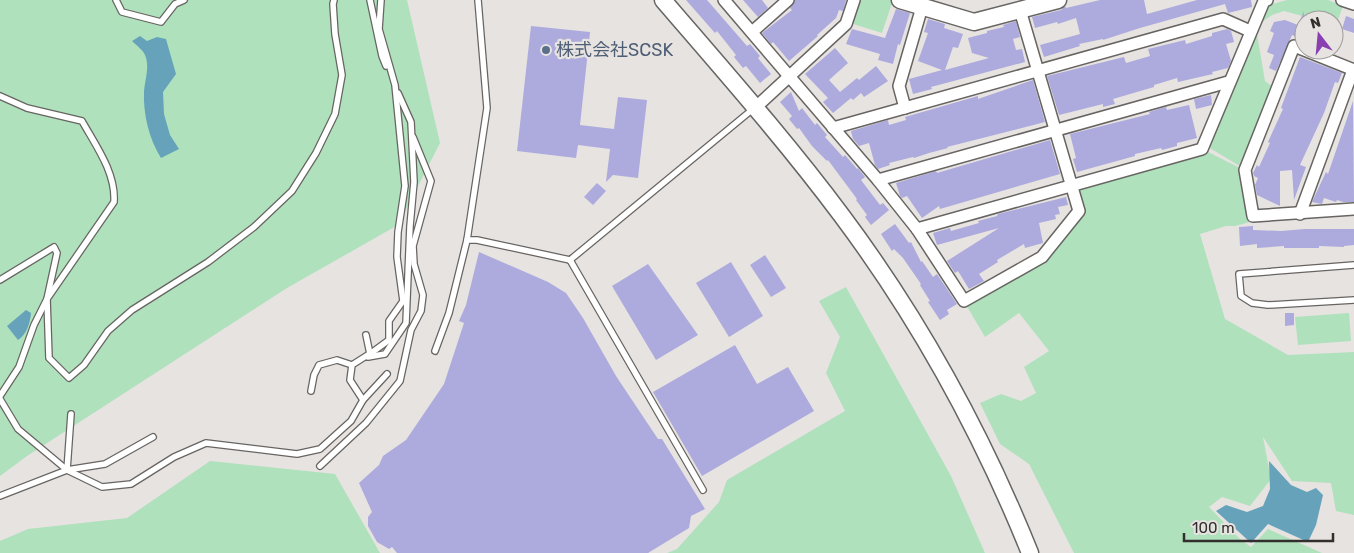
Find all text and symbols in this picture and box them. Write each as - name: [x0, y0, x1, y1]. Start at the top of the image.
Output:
- north arrow: [1294, 10, 1344, 60]
- text: N: [1308, 13, 1323, 33]
- place label: 株式会社SCSK: [556, 39, 673, 61]
- marker: 株式会社SCSK: [540, 44, 552, 56]
- scale bar: [1184, 510, 1333, 542]
- text: 100 m: [1192, 519, 1234, 537]

